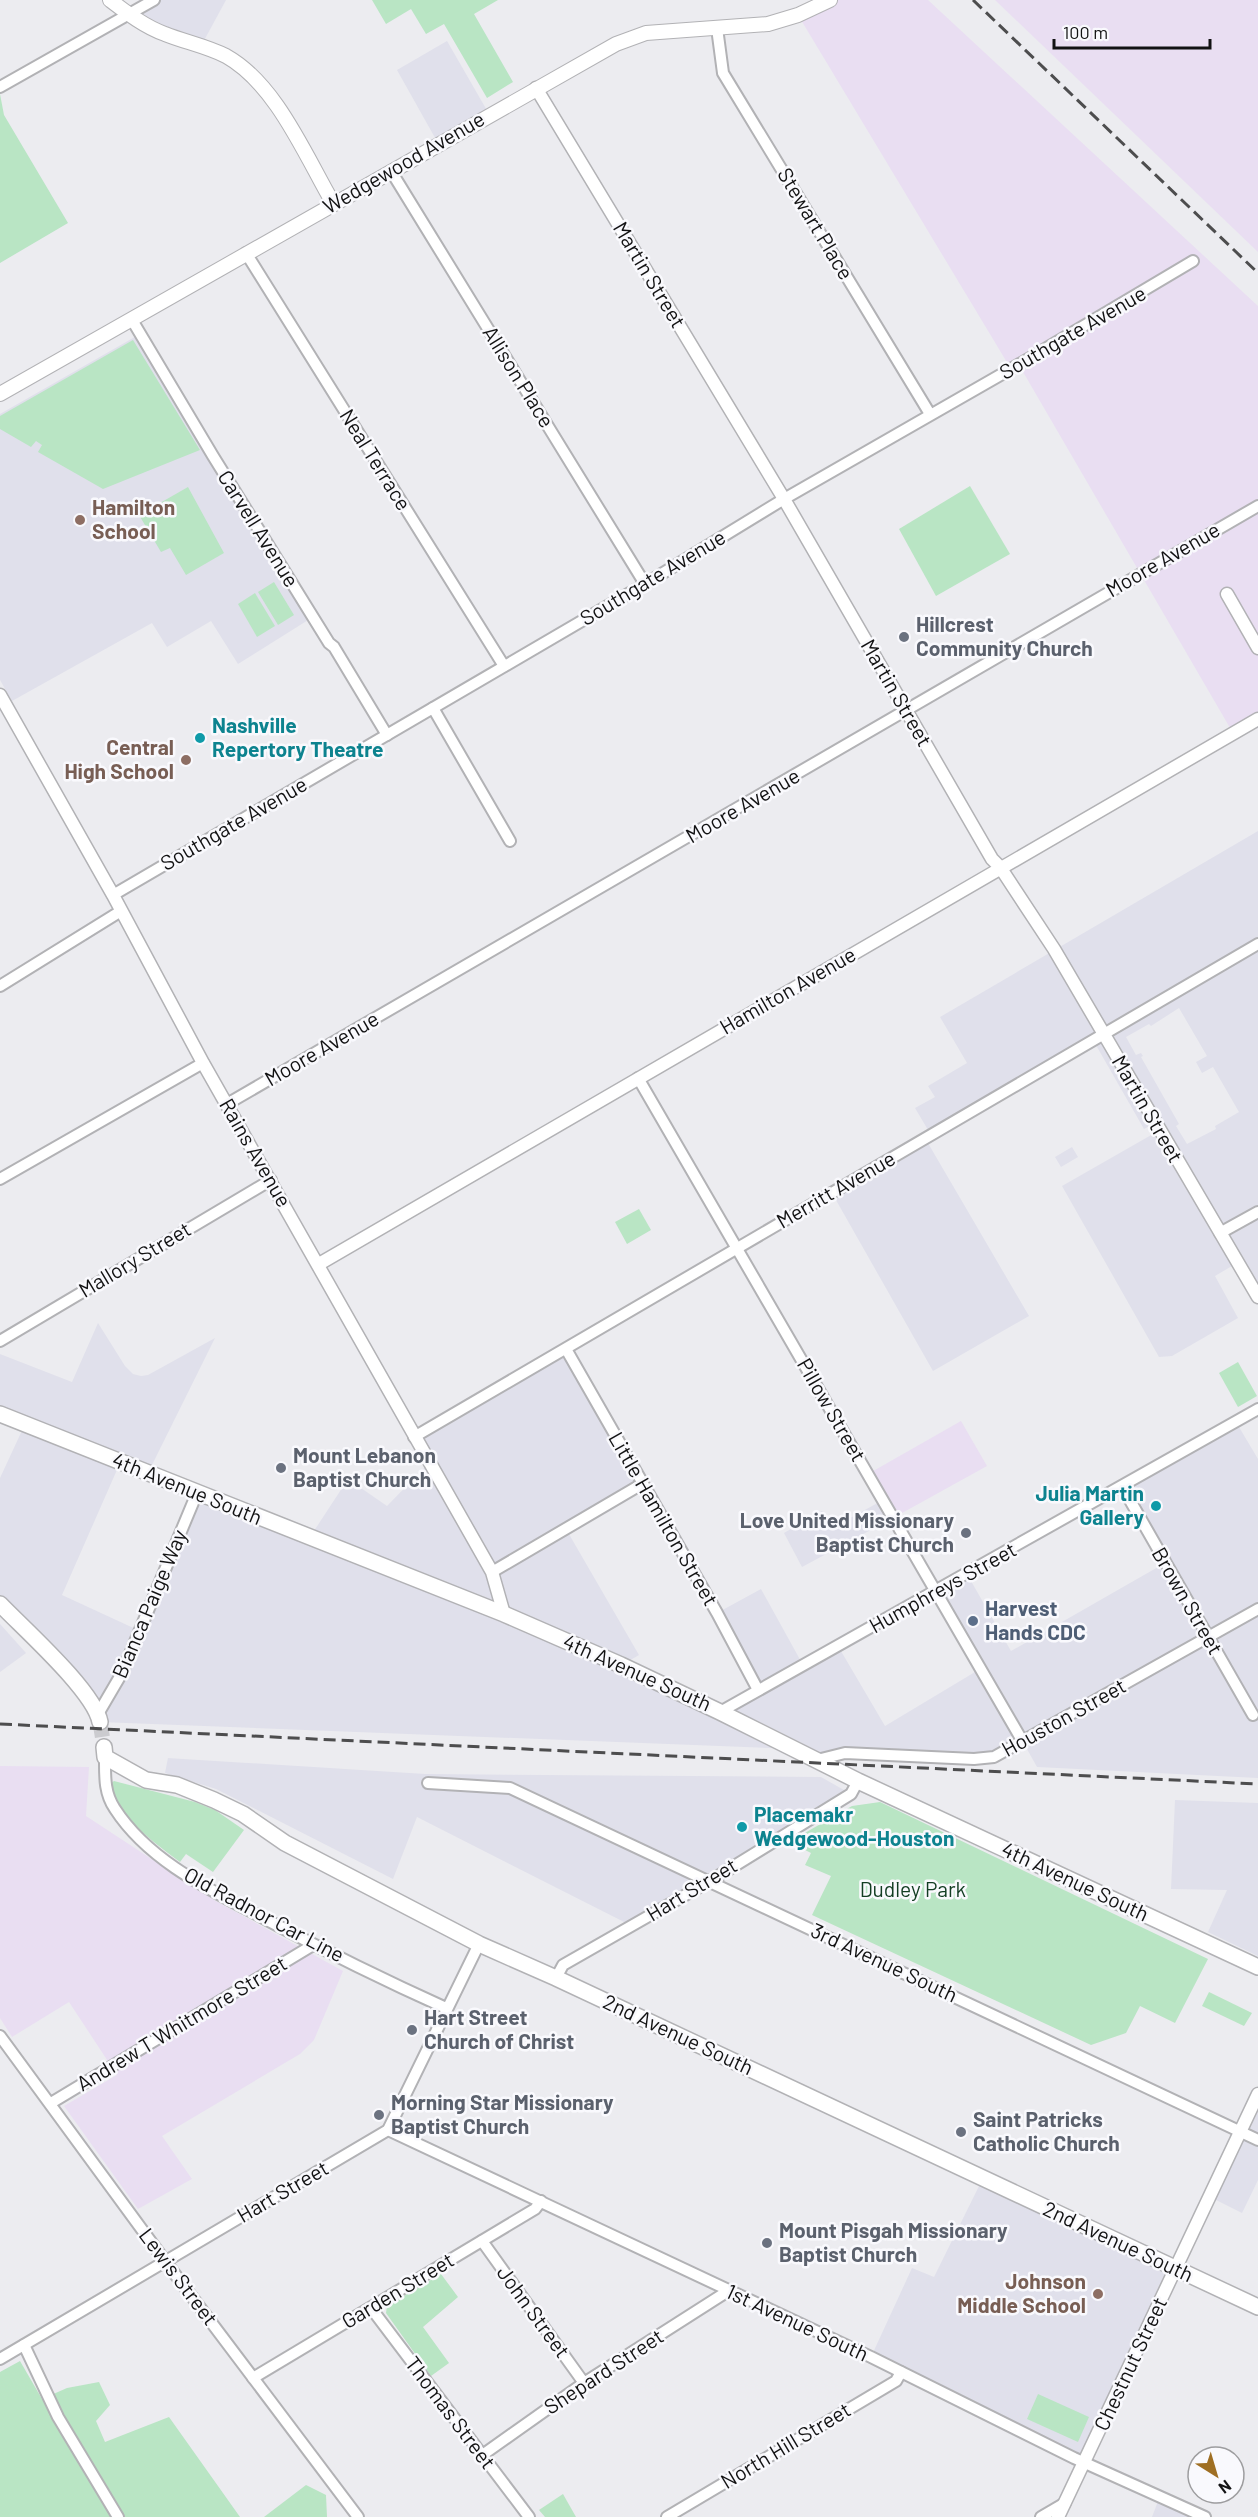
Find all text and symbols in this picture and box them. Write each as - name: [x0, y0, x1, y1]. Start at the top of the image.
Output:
- scale bar: [1054, 12, 1210, 50]
- text: 100 m: [1063, 21, 1108, 43]
- street label: Wedgewood Avenue: [318, 105, 488, 218]
- street label: Stewart Place: [773, 163, 859, 284]
- street label: Martin Street: [609, 217, 692, 332]
- street label: Southgate Avenue: [994, 280, 1150, 384]
- street label: Allison Place: [478, 321, 560, 432]
- street label: Neal Terrace: [335, 404, 417, 514]
- street label: Carvell Avenue: [213, 465, 305, 591]
- place label: Hamilton School: [92, 494, 175, 543]
- marker: Hamilton School: [73, 513, 87, 527]
- street label: Moore Avenue: [1101, 516, 1224, 601]
- street label: Southgate Avenue: [575, 523, 730, 630]
- place label: Hillcrest Community Church: [916, 611, 1093, 660]
- marker: Hillcrest Community Church: [897, 630, 911, 644]
- street label: Martin Street: [857, 634, 938, 750]
- place label: Nashville Repertory Theatre: [212, 712, 383, 761]
- marker: Nashville Repertory Theatre: [193, 731, 207, 745]
- place label: Central High School: [64, 734, 174, 783]
- marker: Central High School: [179, 753, 193, 767]
- street label: Moore Avenue: [681, 762, 804, 847]
- street label: Southgate Avenue: [155, 771, 311, 875]
- street label: Hamilton Avenue: [715, 941, 860, 1039]
- street label: Moore Avenue: [260, 1005, 383, 1090]
- street label: Martin Street: [1108, 1050, 1189, 1166]
- street label: Rains Avenue: [215, 1093, 297, 1211]
- street label: Merritt Avenue: [771, 1145, 899, 1233]
- street label: Mallory Street: [74, 1215, 195, 1302]
- street label: Pillow Street: [793, 1353, 872, 1465]
- street label: Little Hamilton Street: [604, 1427, 724, 1610]
- place label: Mount Lebanon Baptist Church: [293, 1442, 436, 1491]
- street label: 4th Avenue South: [109, 1446, 266, 1529]
- marker: Mount Lebanon Baptist Church: [274, 1461, 288, 1475]
- place label: Julia Martin Gallery: [1035, 1480, 1144, 1529]
- marker: Julia Martin Gallery: [1149, 1499, 1163, 1513]
- place label: Love United Missionary Baptist Church: [740, 1507, 954, 1556]
- street label: Bianca Paige Way: [106, 1525, 191, 1682]
- marker: Love United Missionary Baptist Church: [959, 1526, 973, 1540]
- street label: Humphreys Street: [864, 1536, 1020, 1637]
- street label: Brown Street: [1148, 1542, 1229, 1658]
- place label: Harvest Hands CDC: [985, 1595, 1086, 1644]
- marker: Harvest Hands CDC: [966, 1614, 980, 1628]
- street label: 4th Avenue South: [560, 1628, 716, 1716]
- street label: Houston Street: [997, 1672, 1130, 1761]
- place label: Placemakr Wedgewood-Houston: [754, 1801, 955, 1850]
- marker: Placemakr Wedgewood-Houston: [735, 1820, 749, 1834]
- street label: 4th Avenue South: [998, 1836, 1153, 1926]
- street label: Hart Street: [641, 1852, 741, 1926]
- street label: Old Radnor Car Line: [180, 1861, 349, 1966]
- park label: Dudley Park: [860, 1876, 966, 1901]
- street label: 3rd Avenue South: [807, 1917, 962, 2007]
- street label: Andrew T Whitmore Street: [71, 1950, 291, 2095]
- street label: 2nd Avenue South: [600, 1988, 758, 2079]
- place label: Hart Street Church of Christ: [424, 2004, 574, 2053]
- marker: Hart Street Church of Christ: [405, 2023, 419, 2037]
- place label: Morning Star Missionary Baptist Church: [391, 2089, 614, 2138]
- place label: Saint Patricks Catholic Church: [973, 2106, 1120, 2155]
- marker: Morning Star Missionary Baptist Church: [372, 2108, 386, 2122]
- marker: Saint Patricks Catholic Church: [954, 2125, 968, 2139]
- street label: Hart Street: [232, 2154, 332, 2227]
- street label: 2nd Avenue South: [1040, 2195, 1198, 2286]
- place label: Mount Pisgah Missionary Baptist Church: [779, 2217, 1008, 2266]
- street label: Lewis Street: [135, 2223, 224, 2330]
- marker: Mount Pisgah Missionary Baptist Church: [760, 2236, 774, 2250]
- street label: Garden Street: [337, 2246, 458, 2333]
- street label: John Street: [492, 2260, 576, 2362]
- place label: Johnson Middle School: [957, 2268, 1086, 2317]
- street label: 1st Avenue South: [723, 2278, 873, 2366]
- marker: Johnson Middle School: [1091, 2287, 1105, 2301]
- street label: Chestnut Street: [1088, 2293, 1171, 2434]
- street label: Shepard Street: [539, 2323, 668, 2419]
- street label: Thomas Street: [401, 2351, 502, 2473]
- street label: North Hill Street: [716, 2396, 855, 2493]
- north arrow: [1186, 2445, 1246, 2505]
- text: N: [1215, 2477, 1235, 2498]

